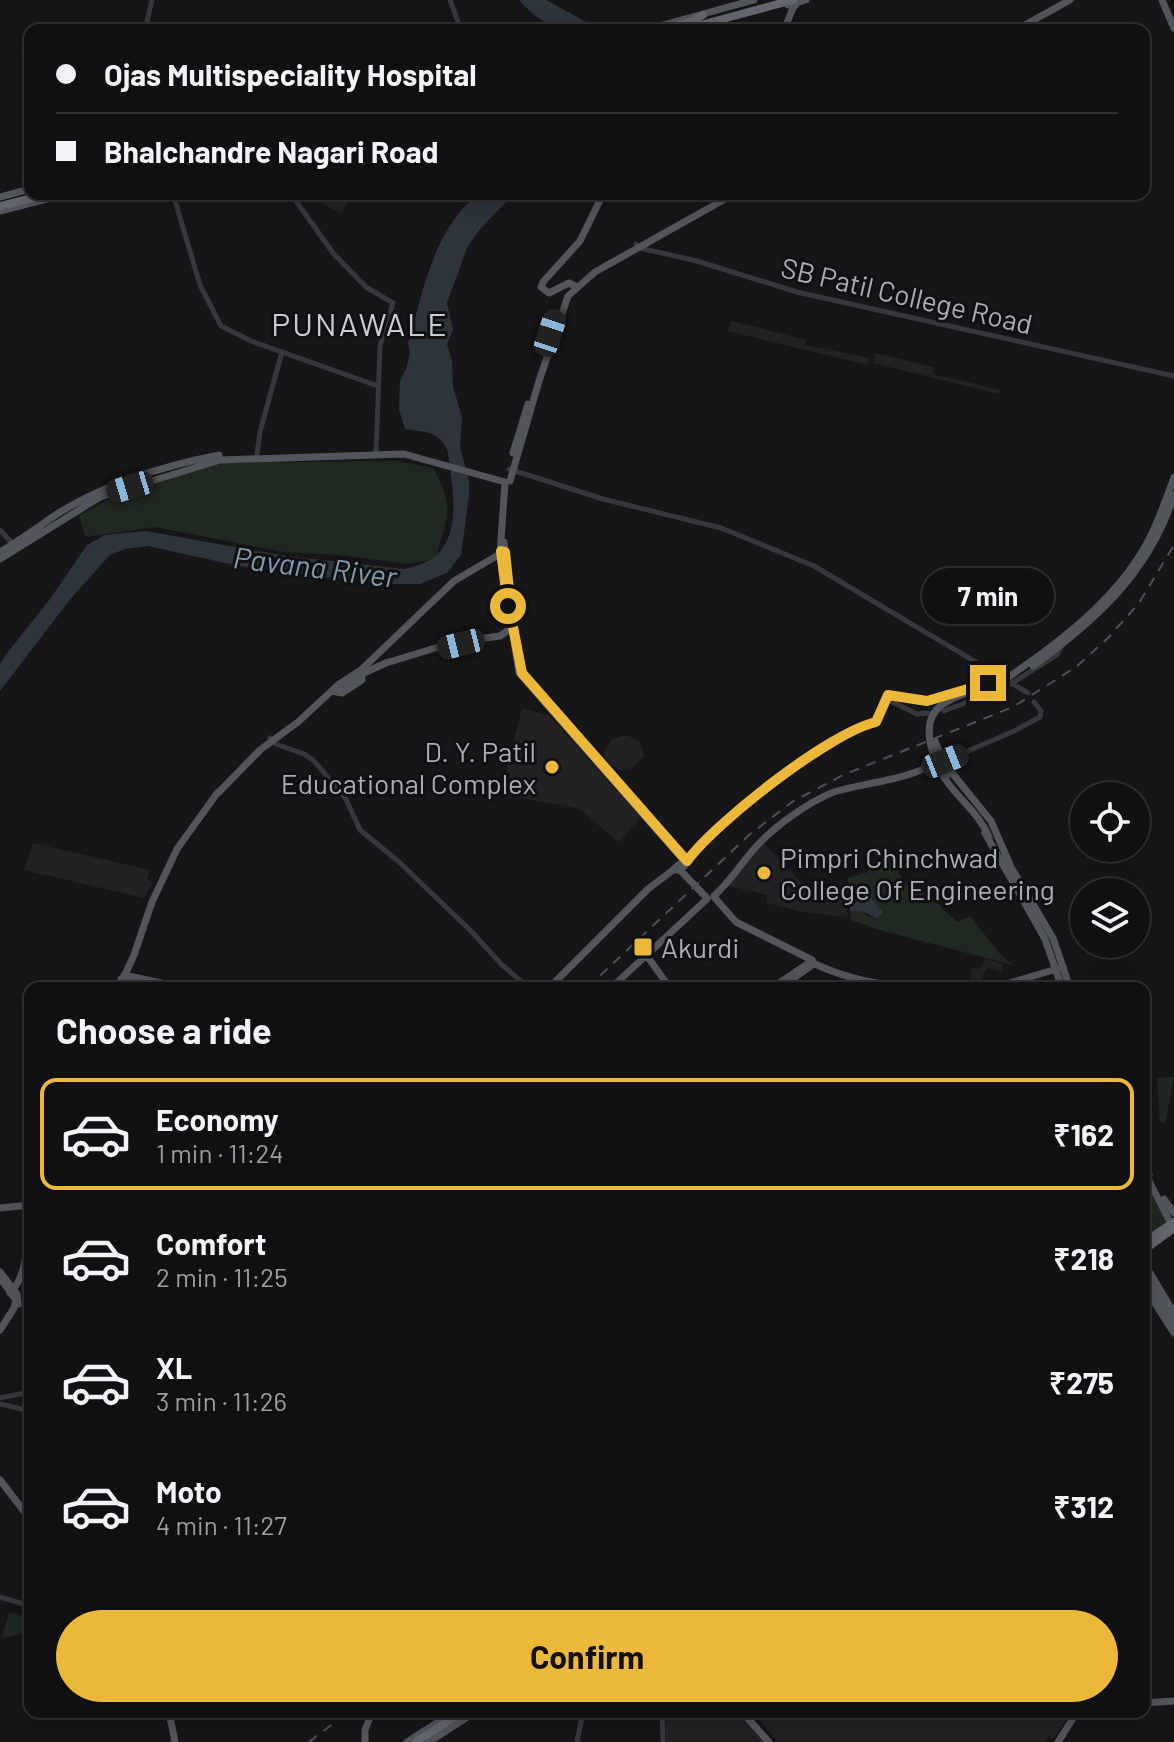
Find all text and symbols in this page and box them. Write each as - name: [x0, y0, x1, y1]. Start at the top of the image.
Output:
- text: Ojas Multispeciality Hospital: [104, 56, 477, 92]
- text: Bhalchandre Nagari Road: [104, 133, 439, 169]
- street label: SB Patil College Road: [778, 250, 1036, 340]
- district label: PUNAWALE: [271, 304, 449, 342]
- car: [531, 306, 569, 360]
- car: [104, 469, 156, 505]
- water label: Pavana River: [231, 538, 400, 594]
- callout: 7 min: [922, 567, 1054, 623]
- text: 7 min: [958, 580, 1018, 611]
- route start: [490, 588, 526, 624]
- car: [435, 627, 487, 661]
- route end: [970, 665, 1006, 701]
- place label: D. Y. Patil Educational Complex: [281, 734, 536, 800]
- car: [918, 741, 972, 781]
- marker: D. Y. Patil Educational Complex: [543, 758, 561, 776]
- map controls: [1070, 782, 1150, 958]
- button: locate: [1070, 782, 1150, 862]
- place label: Pimpri Chinchwad College Of Engineering: [780, 840, 1055, 906]
- marker: Pimpri Chinchwad College Of Engineering: [755, 864, 773, 882]
- button: layers: [1070, 878, 1150, 958]
- place label: Akurdi: [661, 930, 740, 964]
- marker: Akurdi: [632, 936, 654, 958]
- text: Choose a ride: [56, 1008, 272, 1051]
- icon: car: [60, 1098, 132, 1170]
- text: Economy: [156, 1101, 279, 1137]
- text: ₹162: [1053, 1116, 1114, 1152]
- text: 1 min · 11:24: [156, 1137, 284, 1168]
- icon: car: [60, 1222, 132, 1294]
- text: Comfort: [156, 1225, 266, 1261]
- text: ₹218: [1053, 1240, 1114, 1276]
- text: 2 min · 11:25: [156, 1261, 288, 1292]
- icon: car: [60, 1346, 132, 1418]
- text: XL: [156, 1349, 192, 1385]
- text: ₹275: [1049, 1364, 1114, 1400]
- text: 3 min · 11:26: [156, 1385, 287, 1416]
- icon: car: [60, 1470, 132, 1542]
- text: Moto: [156, 1473, 222, 1509]
- text: ₹312: [1053, 1488, 1114, 1524]
- text: 4 min · 11:27: [156, 1509, 287, 1540]
- button: Confirm: [56, 1610, 1118, 1702]

